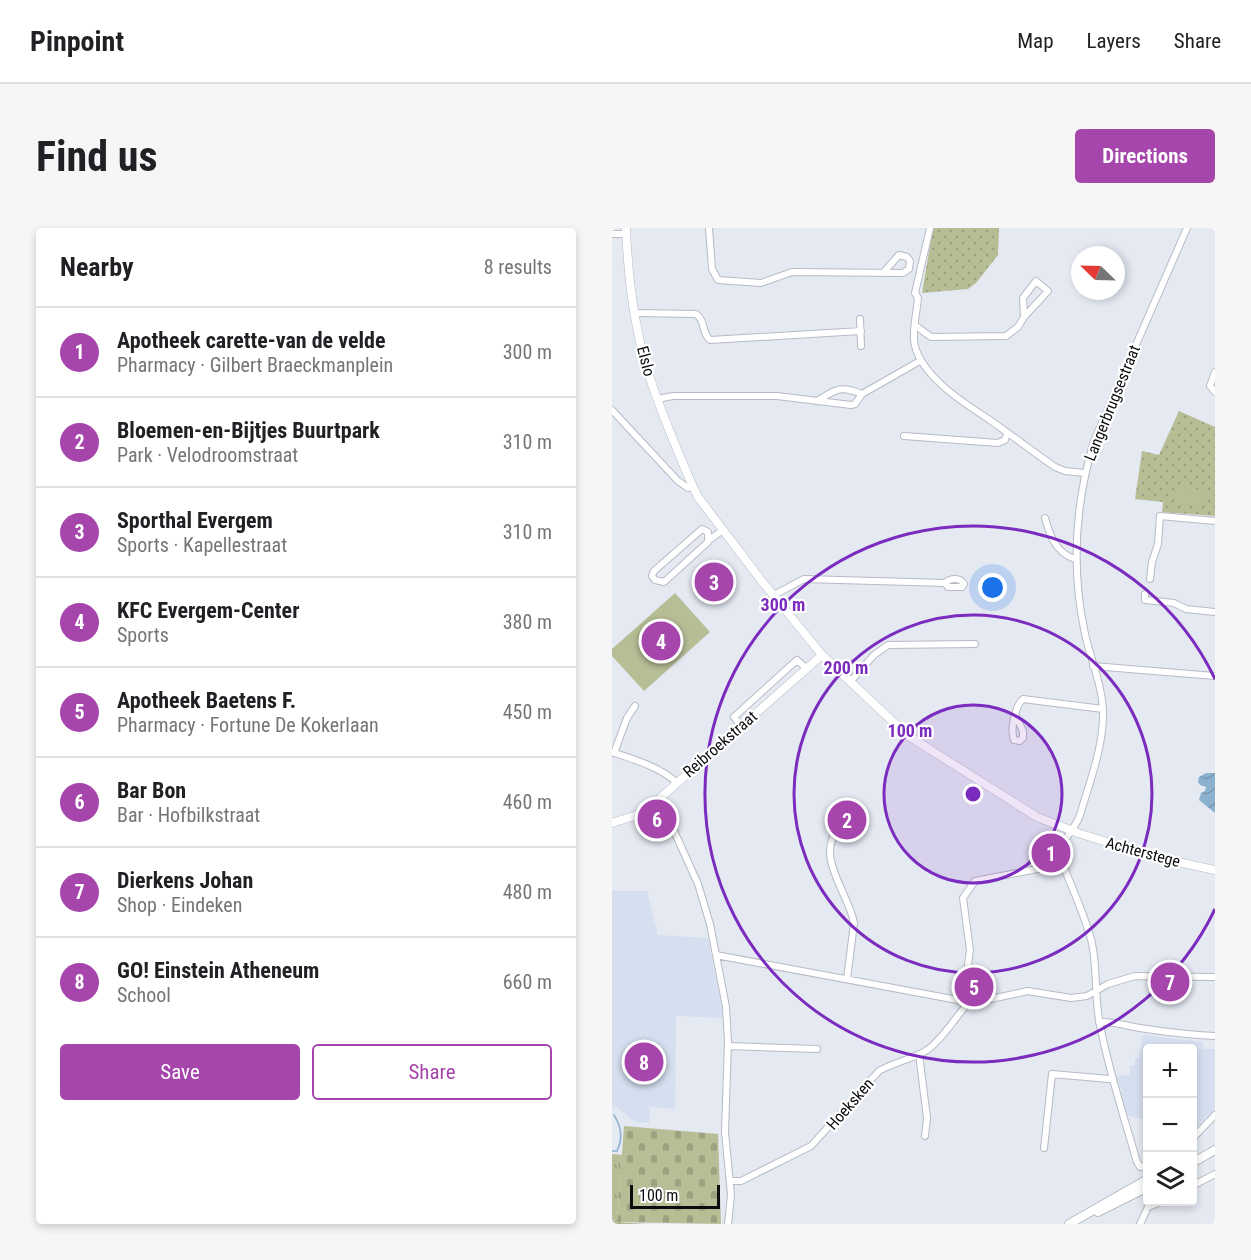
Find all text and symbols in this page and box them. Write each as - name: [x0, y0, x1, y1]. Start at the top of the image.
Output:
- text: Pinpoint: [30, 25, 124, 58]
- text: Map: [1017, 29, 1054, 53]
- text: Layers: [1087, 29, 1141, 53]
- text: Share: [1174, 29, 1221, 53]
- button: Directions: [1075, 129, 1215, 183]
- text: Find us: [36, 132, 157, 181]
- north arrow: [1071, 246, 1125, 300]
- text: Nearby: [60, 252, 134, 282]
- text: 8 results: [484, 255, 552, 279]
- text: Apotheek carette-van de velde: [117, 328, 385, 353]
- text: 1: [74, 340, 85, 364]
- text: 300 m: [503, 340, 552, 364]
- street label: Langerbrugsestraat: [1080, 342, 1144, 464]
- street label: Elslo: [633, 344, 659, 378]
- text: Pharmacy · Gilbert Braeckmanplein: [117, 353, 393, 377]
- text: Bloemen-en-Bijtjes Buurtpark: [117, 418, 380, 443]
- text: 2: [74, 430, 85, 454]
- text: 310 m: [503, 430, 552, 454]
- text: Park · Velodroomstraat: [117, 443, 298, 467]
- text: Sporthal Evergem: [117, 508, 273, 533]
- text: 3: [74, 520, 85, 544]
- text: 310 m: [503, 520, 552, 544]
- text: Sports · Kapellestraat: [117, 533, 287, 557]
- pin: 3: [694, 560, 734, 604]
- your location: [978, 573, 1007, 602]
- text: 300 m: [761, 594, 805, 615]
- text: KFC Evergem-Center: [117, 598, 299, 623]
- text: 4: [74, 610, 85, 634]
- text: 380 m: [503, 610, 552, 634]
- pin: 4: [641, 618, 680, 664]
- text: Sports: [117, 623, 169, 647]
- text: 200 m: [824, 657, 868, 678]
- text: Apotheek Baetens F.: [117, 688, 296, 713]
- text: 5: [74, 700, 85, 724]
- text: 450 m: [503, 700, 552, 724]
- street label: Reibroekstraat: [679, 707, 761, 781]
- text: Pharmacy · Fortune De Kokerlaan: [117, 713, 379, 737]
- text: 100 m: [888, 720, 932, 741]
- text: Bar Bon: [117, 778, 186, 803]
- centre of rings: [963, 784, 983, 804]
- text: 6: [74, 790, 85, 814]
- text: 460 m: [503, 790, 552, 814]
- pin: 6: [638, 796, 676, 842]
- pin: 2: [828, 798, 866, 842]
- text: Bar · Hofbilkstraat: [117, 803, 260, 827]
- pin: 1: [1032, 830, 1070, 876]
- street label: Achterstege: [1104, 833, 1182, 871]
- text: Dierkens Johan: [117, 868, 253, 893]
- text: 7: [74, 880, 85, 904]
- text: 480 m: [503, 880, 552, 904]
- text: Shop · Eindeken: [117, 893, 242, 917]
- text: GO! Einstein Atheneum: [117, 958, 319, 983]
- pin: 7: [1150, 960, 1190, 1005]
- pin: 5: [954, 964, 994, 1010]
- text: 8: [74, 970, 85, 994]
- text: 660 m: [503, 970, 552, 994]
- text: School: [117, 983, 171, 1007]
- pin: 8: [624, 1040, 663, 1084]
- button: Save: [60, 1044, 300, 1100]
- button: Share: [312, 1044, 552, 1100]
- map controls: [1143, 1044, 1197, 1206]
- button: +: [1143, 1044, 1197, 1098]
- street label: Hoeksken: [822, 1074, 878, 1134]
- button: −: [1143, 1098, 1197, 1152]
- button: layers: [1143, 1152, 1197, 1206]
- scale bar: [630, 1182, 720, 1210]
- text: 100 m: [639, 1186, 678, 1205]

